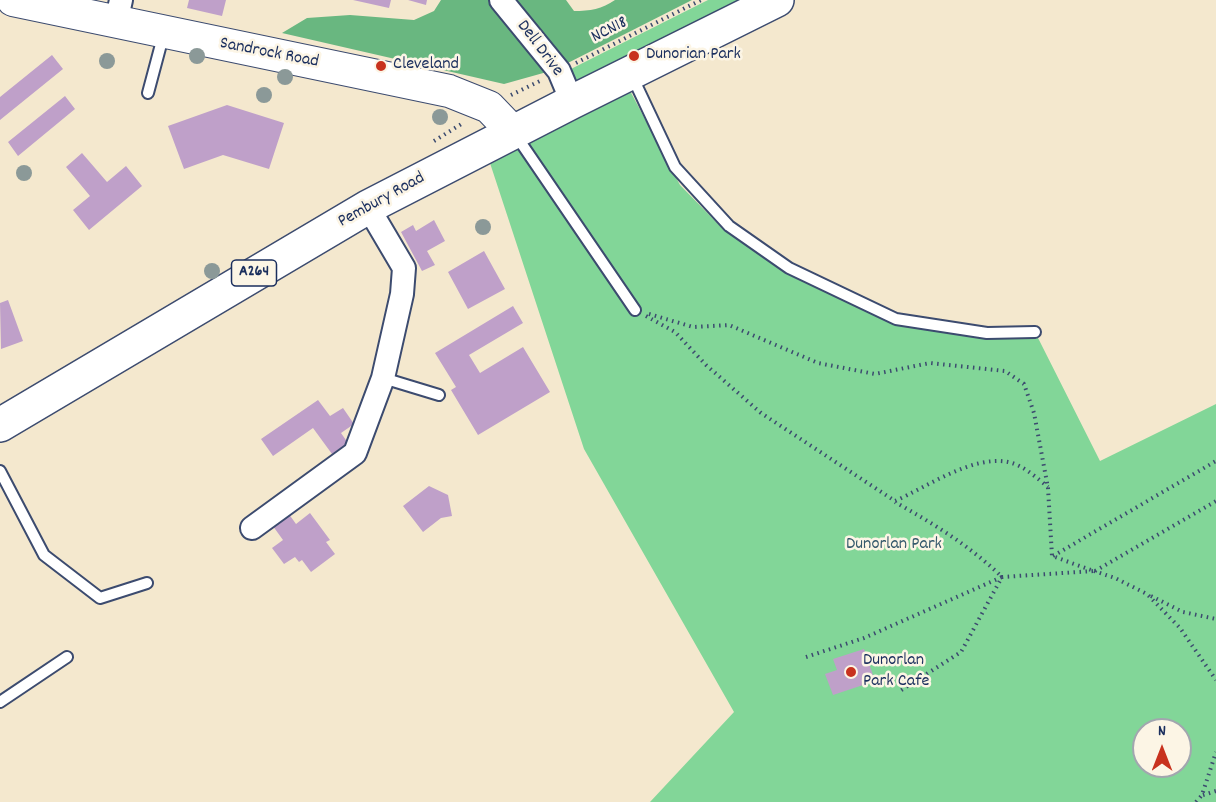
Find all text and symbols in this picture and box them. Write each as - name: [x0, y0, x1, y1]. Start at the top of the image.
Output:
- street label: NCN18: [588, 13, 632, 49]
- street label: Dell Drive: [511, 17, 567, 81]
- street label: Sandrock Road: [218, 34, 320, 74]
- place label: Dunorian Park: [646, 45, 741, 67]
- marker: Dunorian Park: [627, 49, 641, 63]
- place label: Cleveland: [393, 55, 459, 77]
- marker: Cleveland: [374, 59, 388, 73]
- street label: Pembury Road: [335, 168, 429, 234]
- road number: A264: [232, 260, 276, 286]
- park label: Dunorlan Park: [846, 535, 942, 557]
- place label: Dunorlan Park Cafe: [863, 651, 929, 694]
- marker: Dunorlan Park Cafe: [844, 665, 858, 679]
- north arrow: [1132, 718, 1192, 778]
- text: N: [1158, 720, 1166, 743]

